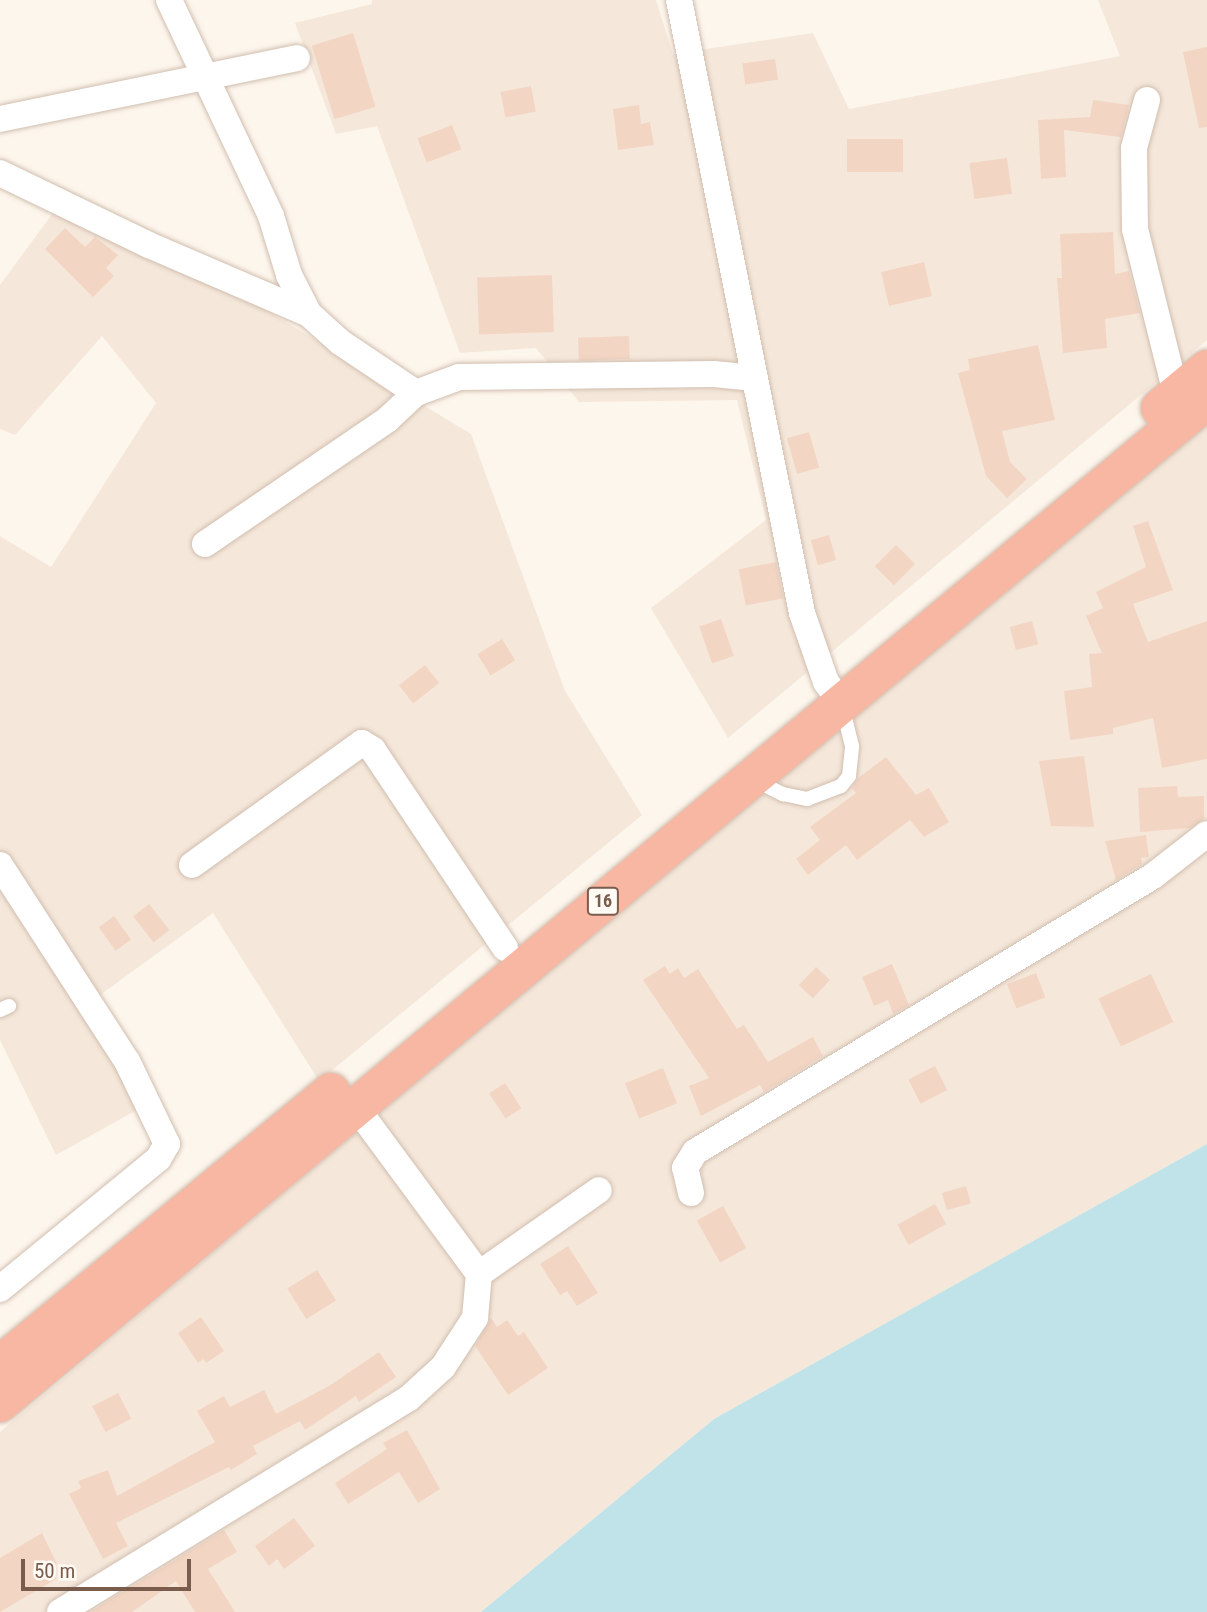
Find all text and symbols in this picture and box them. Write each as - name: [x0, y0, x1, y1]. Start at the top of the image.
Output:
- road number: 16: [586, 887, 620, 916]
- scale bar: [24, 1546, 194, 1590]
- text: 50 m: [34, 1559, 75, 1583]

